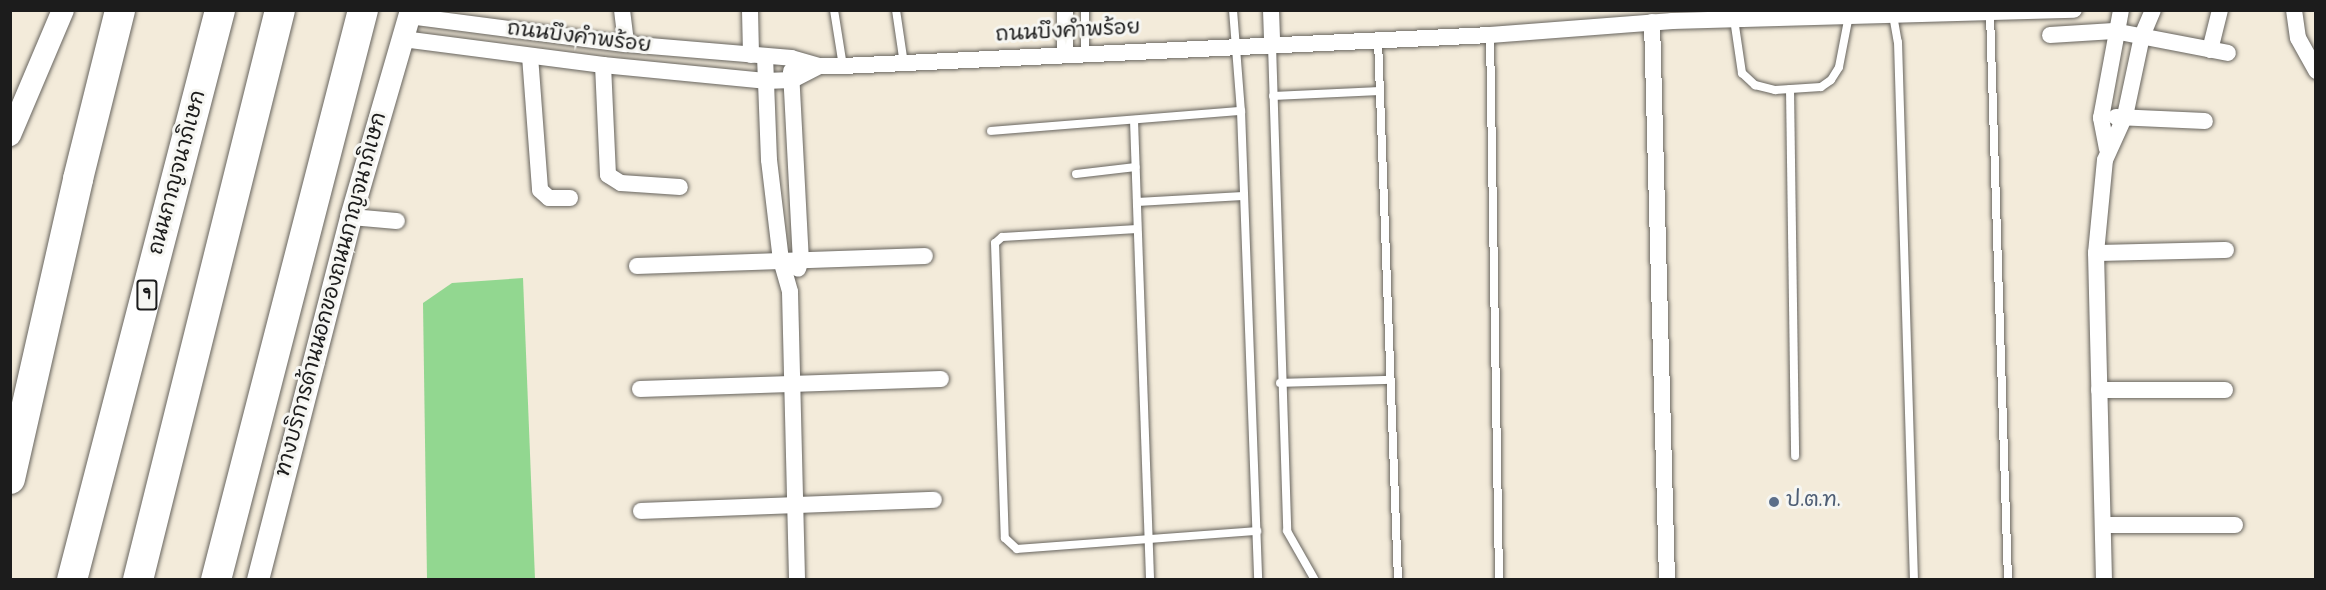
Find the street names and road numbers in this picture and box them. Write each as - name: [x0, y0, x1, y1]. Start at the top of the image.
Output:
- street label: ถนนบึงคำพร้อย: [995, 17, 1141, 49]
- street label: ถนนบึงคำพร้อย: [505, 18, 653, 60]
- street label: ถนนกาญจนาภิเษก: [145, 88, 213, 258]
- street label: ทางบริการด้านนอกของถนนกาญจนาภิเษก: [272, 110, 394, 480]
- road number: 9: [135, 278, 159, 312]

